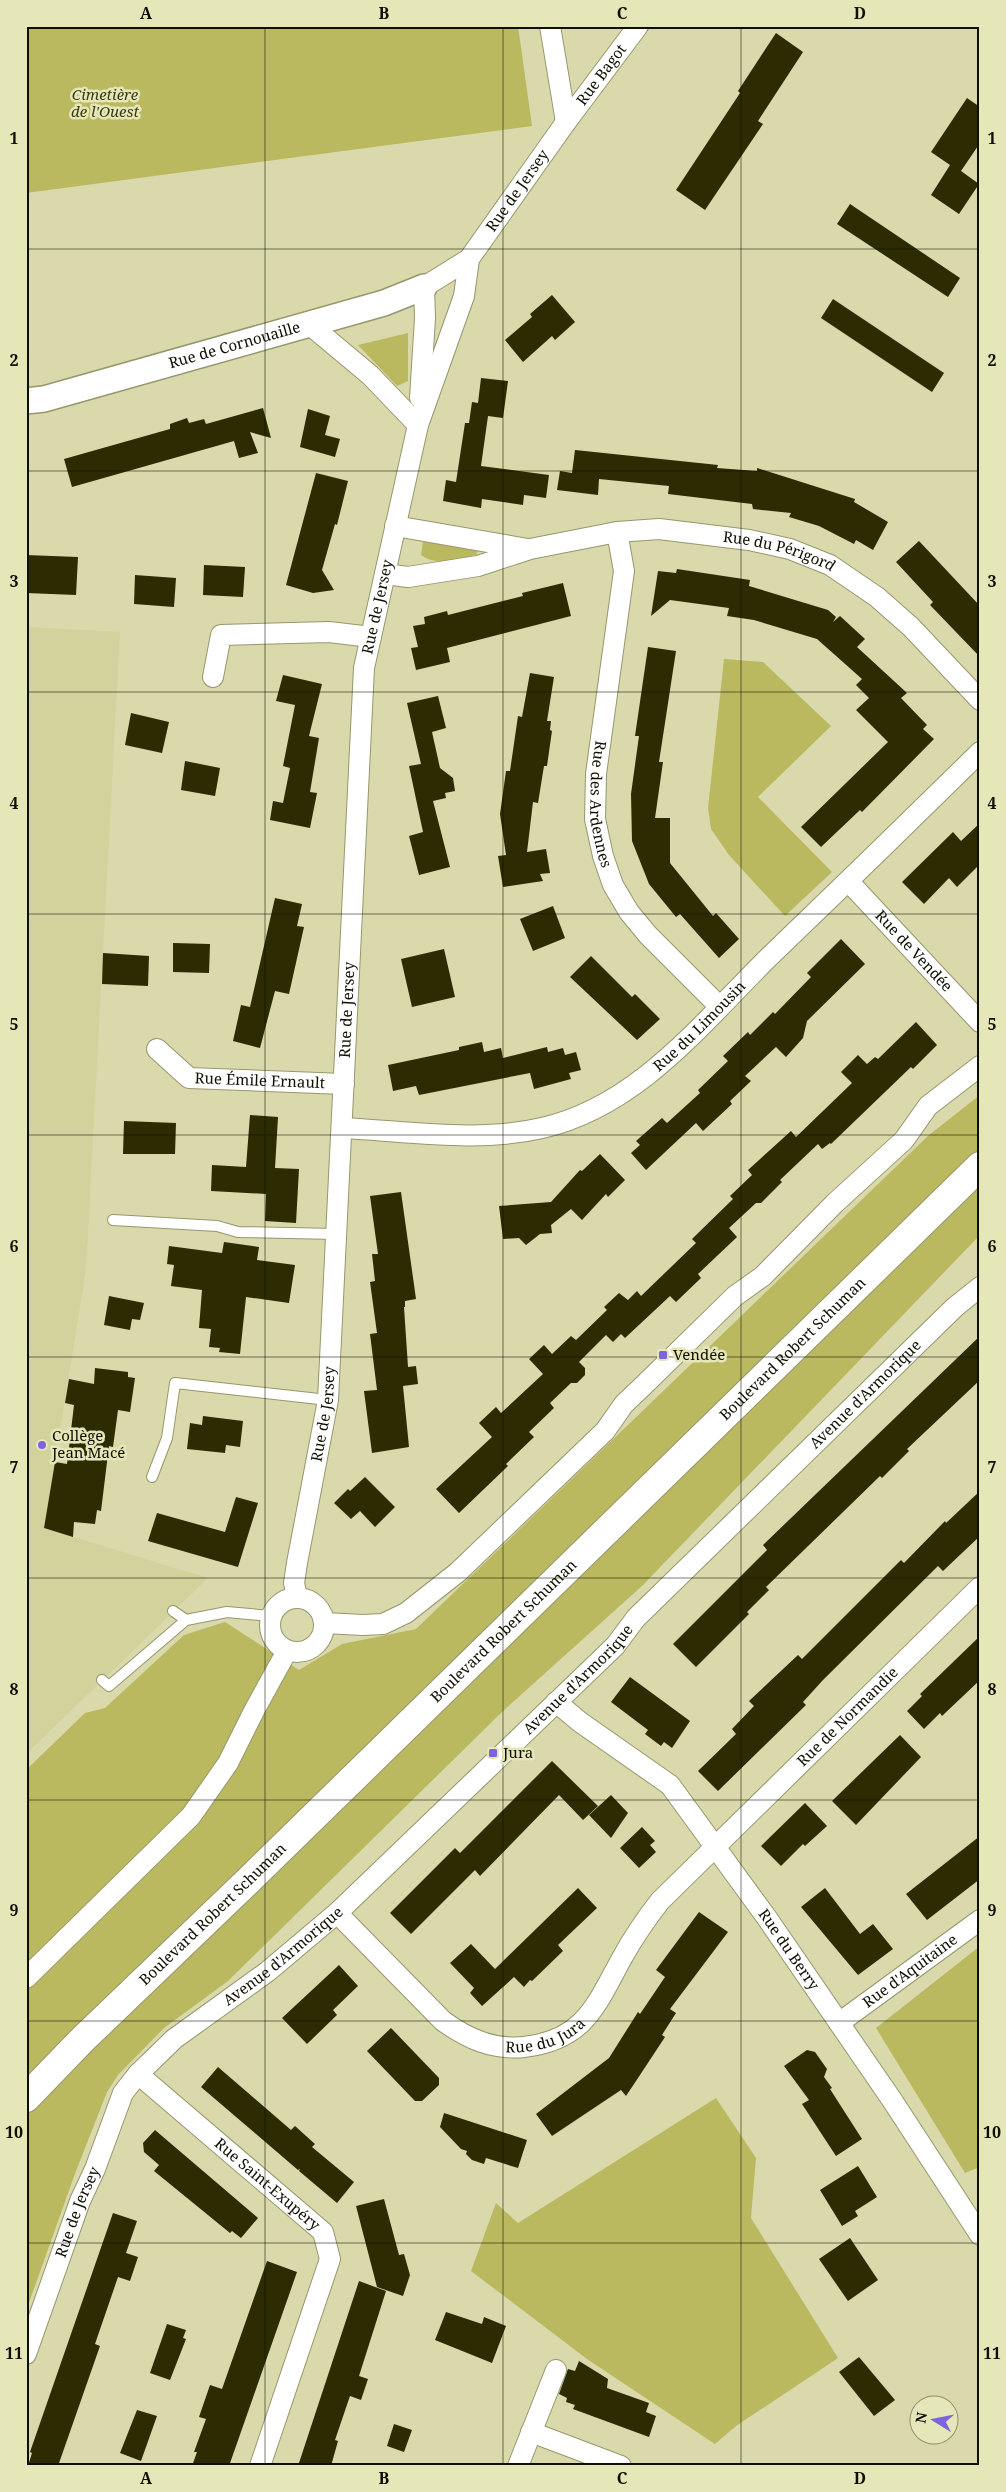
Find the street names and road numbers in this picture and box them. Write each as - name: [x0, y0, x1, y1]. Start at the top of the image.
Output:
- street label: Rue Bagot: [571, 40, 630, 109]
- street label: Rue de Jersey: [481, 145, 553, 235]
- street label: Rue de Cornouaille: [166, 316, 302, 372]
- street label: Rue du Périgord: [722, 526, 840, 575]
- street label: Rue de Jersey: [356, 557, 397, 656]
- street label: Rue des Ardennes: [586, 739, 617, 870]
- street label: Rue de Vendée: [871, 905, 957, 995]
- street label: Rue de Jersey: [334, 961, 359, 1058]
- street label: Rue du Limousin: [648, 976, 750, 1075]
- street label: Rue Émile Ernault: [194, 1067, 325, 1092]
- street label: Boulevard Robert Schuman: [715, 1272, 870, 1424]
- street label: Avenue d'Armorique: [805, 1335, 925, 1452]
- street label: Rue de Jersey: [306, 1365, 339, 1463]
- street label: Boulevard Robert Schuman: [426, 1554, 581, 1706]
- street label: Avenue d'Armorique: [518, 1620, 637, 1738]
- street label: Rue de Normandie: [792, 1662, 902, 1770]
- street label: Boulevard Robert Schuman: [134, 1838, 290, 1989]
- street label: Avenue d'Armorique: [219, 1902, 347, 2009]
- street label: Rue du Berry: [754, 1904, 825, 1994]
- street label: Rue d'Aquitaine: [858, 1929, 961, 2012]
- street label: Rue du Jura: [505, 2013, 589, 2057]
- street label: Rue Saint-Exupéry: [211, 2133, 325, 2235]
- street label: Rue de Jersey: [50, 2162, 104, 2260]

